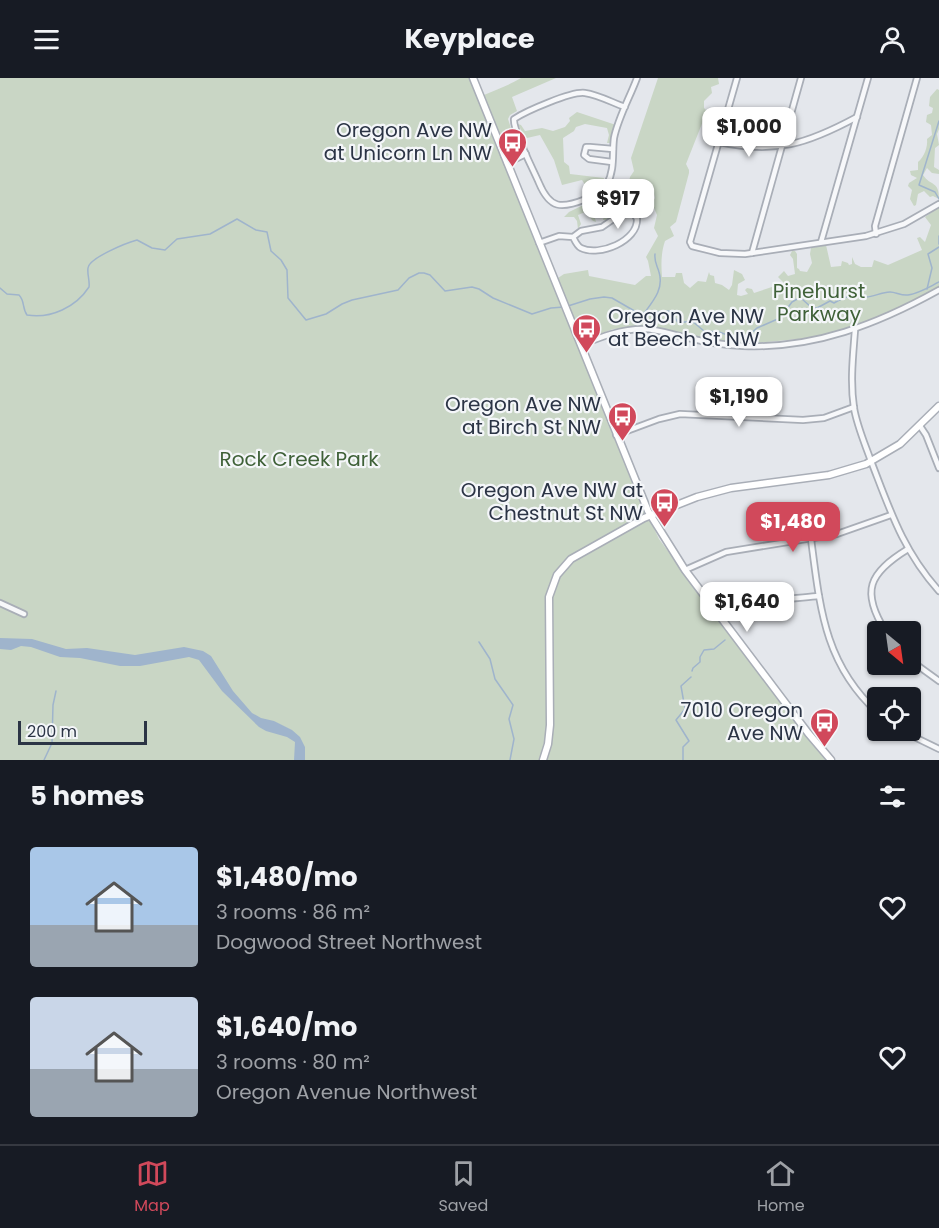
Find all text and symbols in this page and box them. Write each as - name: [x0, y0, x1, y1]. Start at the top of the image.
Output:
- text: Keyplace: [404, 20, 535, 57]
- icon: menu: [30, 23, 63, 56]
- icon: person: [876, 23, 909, 56]
- pin: $1,000: [700, 107, 798, 158]
- text: $1,000: [716, 112, 782, 140]
- place label: Oregon Ave NW at Unicorn Ln NW: [324, 116, 492, 167]
- bus stop icon: Oregon Ave NW at Unicorn Ln NW: [497, 126, 529, 168]
- pin: $917: [582, 179, 654, 230]
- text: $917: [596, 184, 640, 212]
- park label: Pinehurst Parkway: [773, 277, 865, 328]
- place label: Oregon Ave NW at Beech St NW: [608, 302, 765, 353]
- bus stop icon: Oregon Ave NW at Beech St NW: [571, 312, 603, 354]
- pin: $1,190: [690, 377, 788, 428]
- text: $1,190: [709, 382, 769, 410]
- place label: Oregon Ave NW at Birch St NW: [445, 390, 601, 441]
- bus stop icon: Oregon Ave NW at Birch St NW: [606, 400, 638, 442]
- park label: Rock Creek Park: [220, 445, 379, 473]
- place label: Oregon Ave NW at Chestnut St NW: [461, 476, 643, 527]
- bus stop icon: Oregon Ave NW at Chestnut St NW: [648, 486, 680, 528]
- pin: $1,480: [744, 502, 842, 553]
- text: $1,480: [760, 507, 826, 535]
- pin: $1,640: [698, 582, 796, 633]
- text: $1,640: [714, 587, 780, 615]
- north arrow: [867, 621, 921, 675]
- map controls: [867, 621, 921, 741]
- button: locate: [867, 687, 921, 741]
- place label: 7010 Oregon Ave NW: [681, 696, 803, 747]
- bus stop icon: 7010 Oregon Ave NW: [808, 706, 840, 748]
- scale bar: [18, 718, 147, 746]
- text: 200 m: [27, 720, 77, 743]
- text: 5 homes: [30, 778, 145, 814]
- icon: filters: [876, 780, 909, 813]
- text: $1,480/mo: [216, 859, 358, 895]
- icon: home: [78, 871, 150, 943]
- icon: heart: [876, 891, 909, 924]
- text: 3 rooms · 86 m²: [216, 898, 370, 926]
- text: Dogwood Street Northwest: [216, 928, 482, 956]
- text: $1,640/mo: [216, 1009, 357, 1045]
- icon: home: [78, 1021, 150, 1093]
- icon: heart: [876, 1041, 909, 1074]
- text: 3 rooms · 80 m²: [216, 1048, 370, 1076]
- text: Oregon Avenue Northwest: [216, 1078, 477, 1106]
- tab: Map: [134, 1157, 170, 1218]
- tab: Saved: [438, 1157, 488, 1218]
- tab: Home: [757, 1157, 805, 1218]

